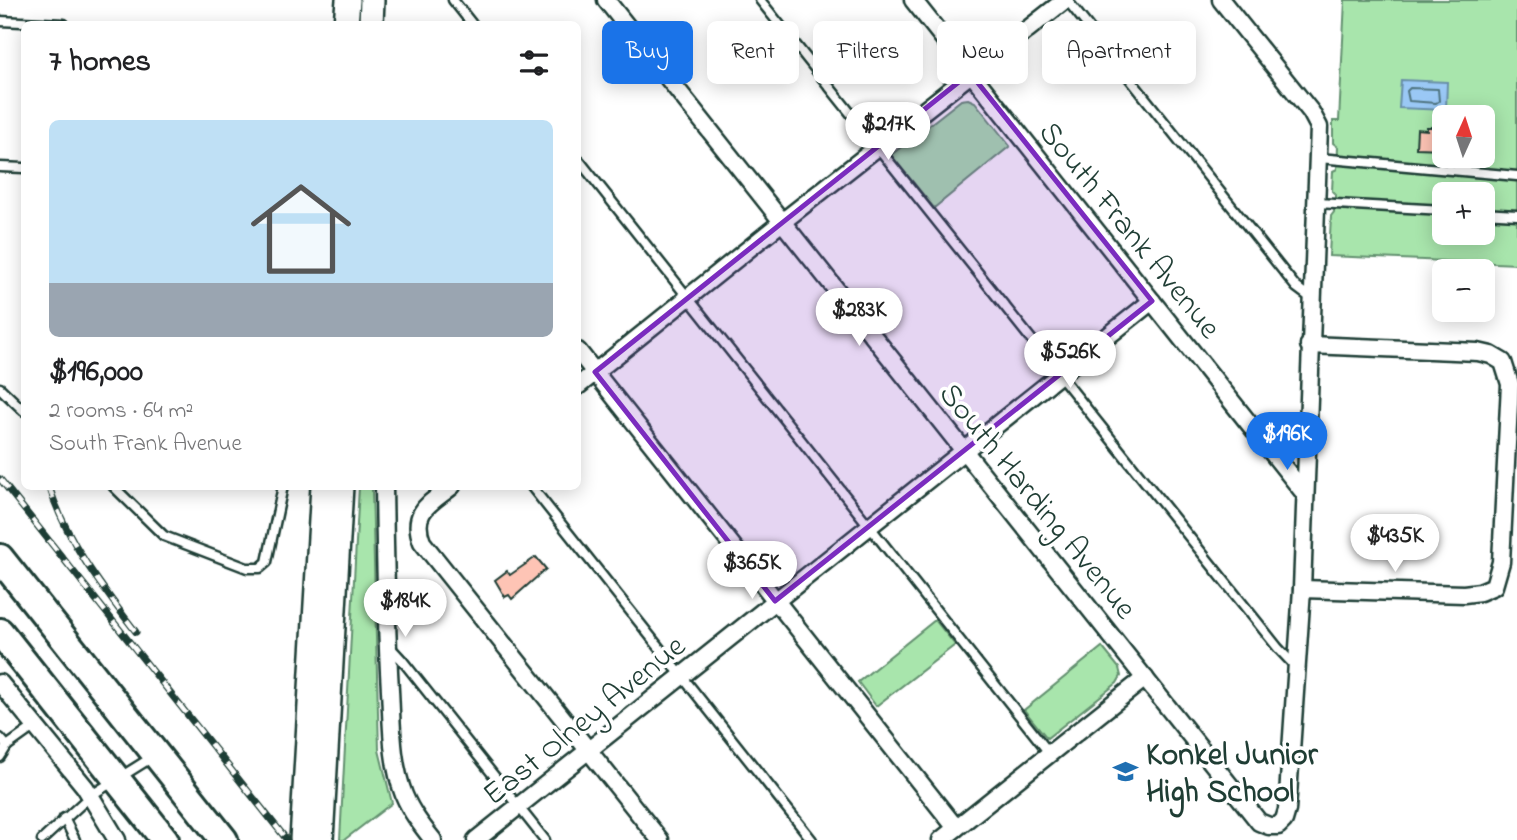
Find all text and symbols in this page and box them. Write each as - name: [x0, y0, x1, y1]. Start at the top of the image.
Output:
- chip: Buy: [602, 21, 693, 84]
- chip: Rent: [707, 21, 799, 84]
- chip: Filters: [813, 21, 923, 84]
- chip: New: [937, 21, 1028, 84]
- chip: Apartment: [1042, 21, 1196, 84]
- text: 7 homes: [49, 41, 151, 85]
- icon: filters: [515, 44, 553, 82]
- pin: $217K: [839, 102, 937, 162]
- north arrow: [1432, 105, 1494, 168]
- map controls: [1432, 105, 1495, 322]
- text: $217K: [861, 108, 915, 141]
- street label: South Frank Avenue: [1026, 112, 1231, 351]
- icon: home: [238, 166, 364, 292]
- button: +: [1432, 182, 1495, 245]
- button: −: [1432, 259, 1495, 322]
- pin: $283K: [810, 288, 908, 348]
- text: $283K: [832, 294, 886, 327]
- pin: $526K: [1021, 330, 1119, 390]
- text: $526K: [1040, 336, 1100, 369]
- text: $196,000: [49, 351, 143, 395]
- street label: South Harding Avenue: [926, 374, 1147, 631]
- text: 2 rooms · 64 m²: [49, 395, 193, 428]
- pin: $196K: [1238, 412, 1336, 472]
- text: $196K: [1262, 418, 1312, 451]
- text: South Frank Avenue: [49, 428, 242, 461]
- pin: $435K: [1346, 514, 1444, 574]
- text: $435K: [1366, 520, 1424, 553]
- pin: $365K: [703, 542, 801, 601]
- text: $365K: [723, 547, 781, 580]
- pin: $184K: [356, 580, 454, 639]
- text: $184K: [380, 585, 430, 618]
- street label: East Olney Avenue: [473, 624, 698, 819]
- place label: Konkel Junior High School: [1146, 733, 1319, 818]
- school or university icon: Konkel Junior High School: [1112, 757, 1140, 785]

